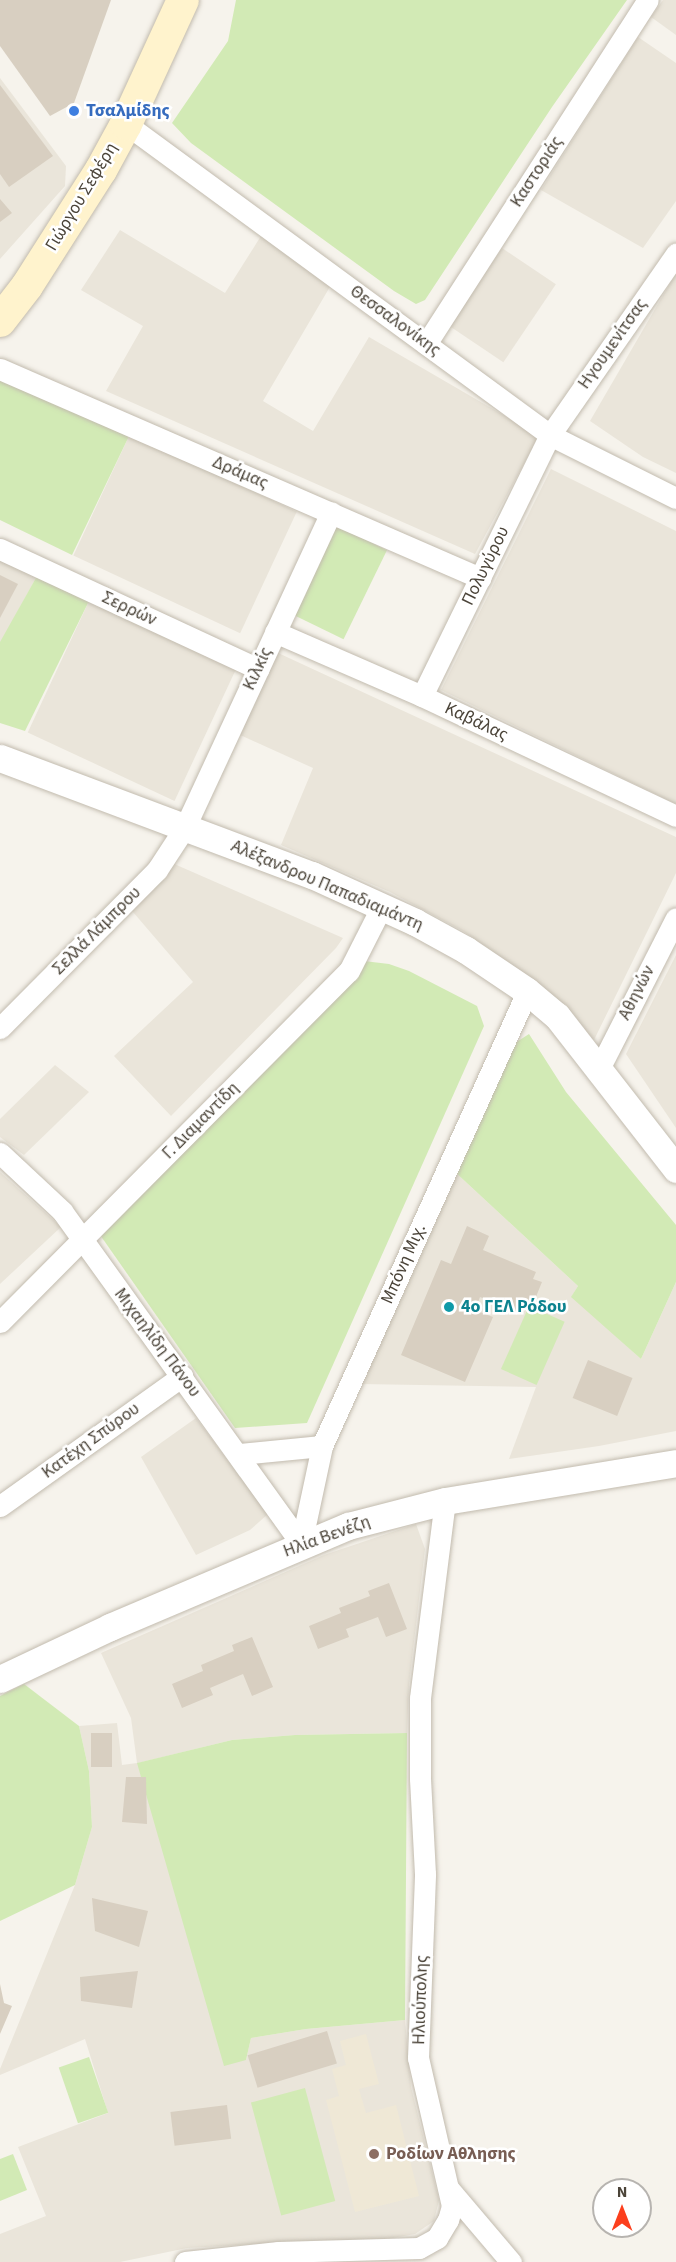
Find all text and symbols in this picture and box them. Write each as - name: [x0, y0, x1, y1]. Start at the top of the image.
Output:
- place label: Τσαλμίδης: [86, 100, 170, 122]
- marker: Τσαλμίδης: [67, 104, 81, 118]
- street label: Καστοριάς: [506, 133, 568, 211]
- street label: Γιώργου Σεφέρη: [41, 139, 123, 255]
- street label: Θεσσαλονίκης: [345, 281, 445, 361]
- street label: Ηγουμενίτσας: [574, 294, 652, 394]
- street label: Δράμας: [209, 452, 271, 494]
- street label: Πολυγύρου: [458, 523, 514, 609]
- street label: Σερρών: [98, 587, 160, 631]
- street label: Κιλκίς: [239, 644, 277, 694]
- street label: Καβάλας: [441, 698, 511, 746]
- street label: Αλέξανδρου Παπαδιαμάντη: [228, 836, 426, 936]
- street label: Σελλά Λάμπρου: [48, 882, 146, 980]
- street label: Αθηνών: [614, 962, 660, 1024]
- street label: Γ. Διαμαντίδη: [158, 1078, 244, 1164]
- street label: Μπόνη Μιχ.: [377, 1221, 431, 1307]
- street label: Μιχαηλίδη Πάνου: [109, 1284, 205, 1402]
- place label: 4ο ΓΕΛ Ρόδου: [461, 1296, 567, 1318]
- marker: 4ο ΓΕΛ Ρόδου: [442, 1300, 456, 1314]
- street label: Κατέχη Σπύρου: [38, 1398, 144, 1484]
- street label: Ηλία Βενέζη: [280, 1511, 374, 1563]
- street label: Ηλιούπολης: [409, 1955, 433, 2045]
- place label: Ροδίων Αθλησης: [386, 2143, 516, 2165]
- marker: Ροδίων Αθλησης: [367, 2147, 381, 2161]
- north arrow: [592, 2178, 652, 2238]
- text: N: [617, 2181, 627, 2203]

